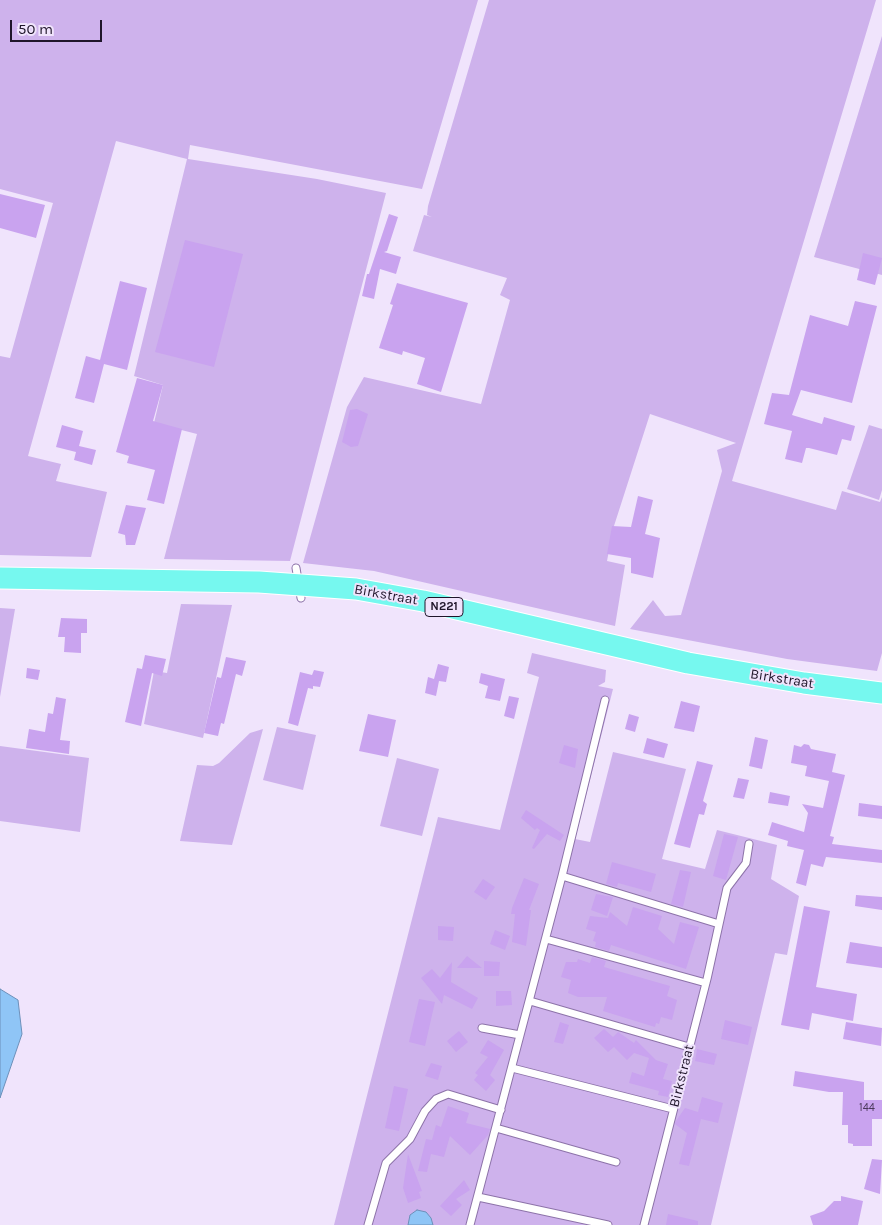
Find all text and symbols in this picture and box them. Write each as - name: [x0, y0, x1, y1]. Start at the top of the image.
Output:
- scale bar: [12, 10, 105, 42]
- text: 50 m: [18, 20, 53, 38]
- street label: Birkstraat: [353, 581, 419, 609]
- road number: N221: [425, 598, 463, 616]
- street label: Birkstraat: [749, 666, 815, 692]
- street label: Birkstraat: [666, 1043, 698, 1109]
- house number: 144: [859, 1101, 875, 1115]

